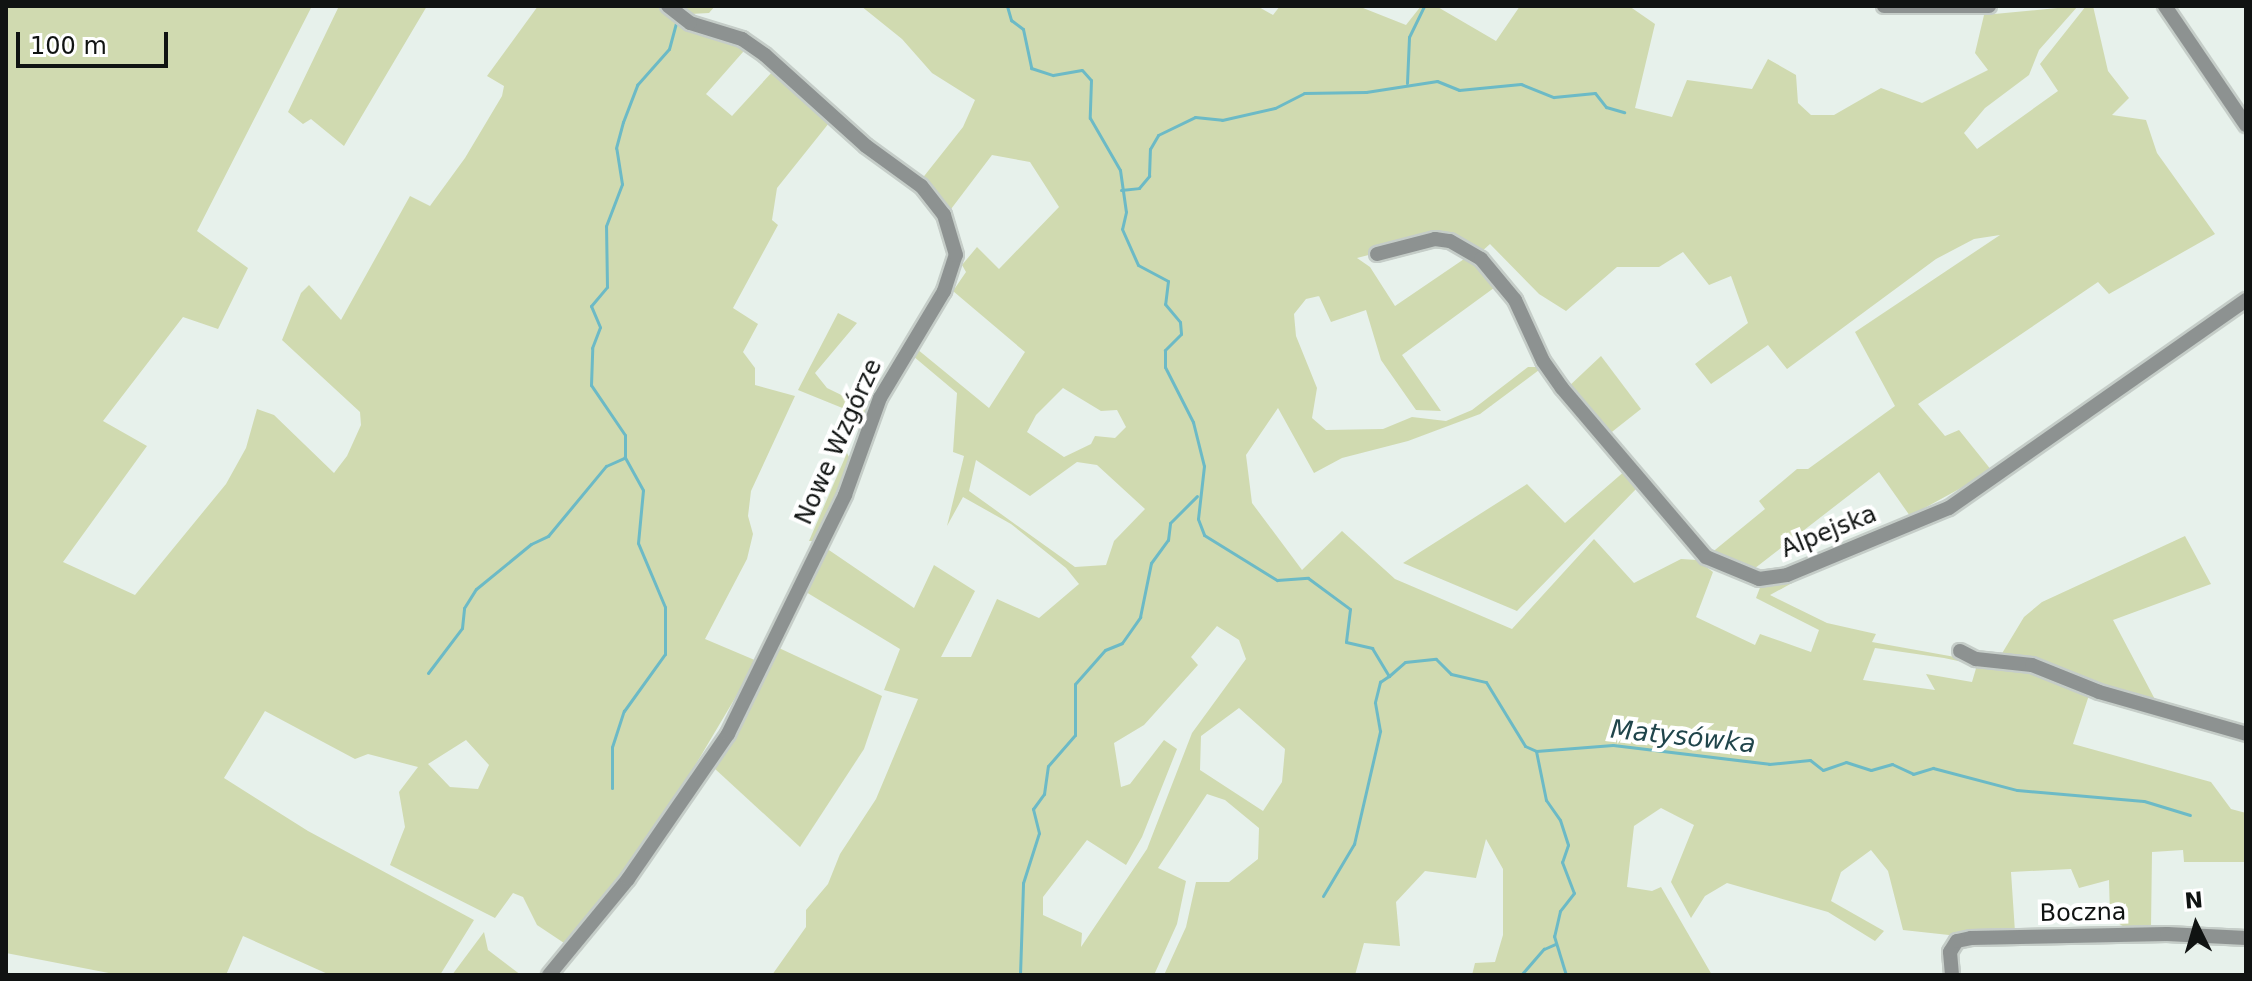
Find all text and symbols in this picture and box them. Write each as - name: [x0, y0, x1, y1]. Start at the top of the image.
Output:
- scale bar: [20, 16, 172, 66]
- text: 100 m: [30, 32, 107, 60]
- street label: Nowe Wzgórze: [790, 355, 888, 529]
- street label: Alpejska: [1777, 500, 1881, 564]
- water label: Matysówka: [1609, 714, 1757, 760]
- north arrow: [2156, 885, 2236, 965]
- text: N: [2184, 887, 2204, 914]
- street label: Boczna: [2039, 898, 2127, 928]

